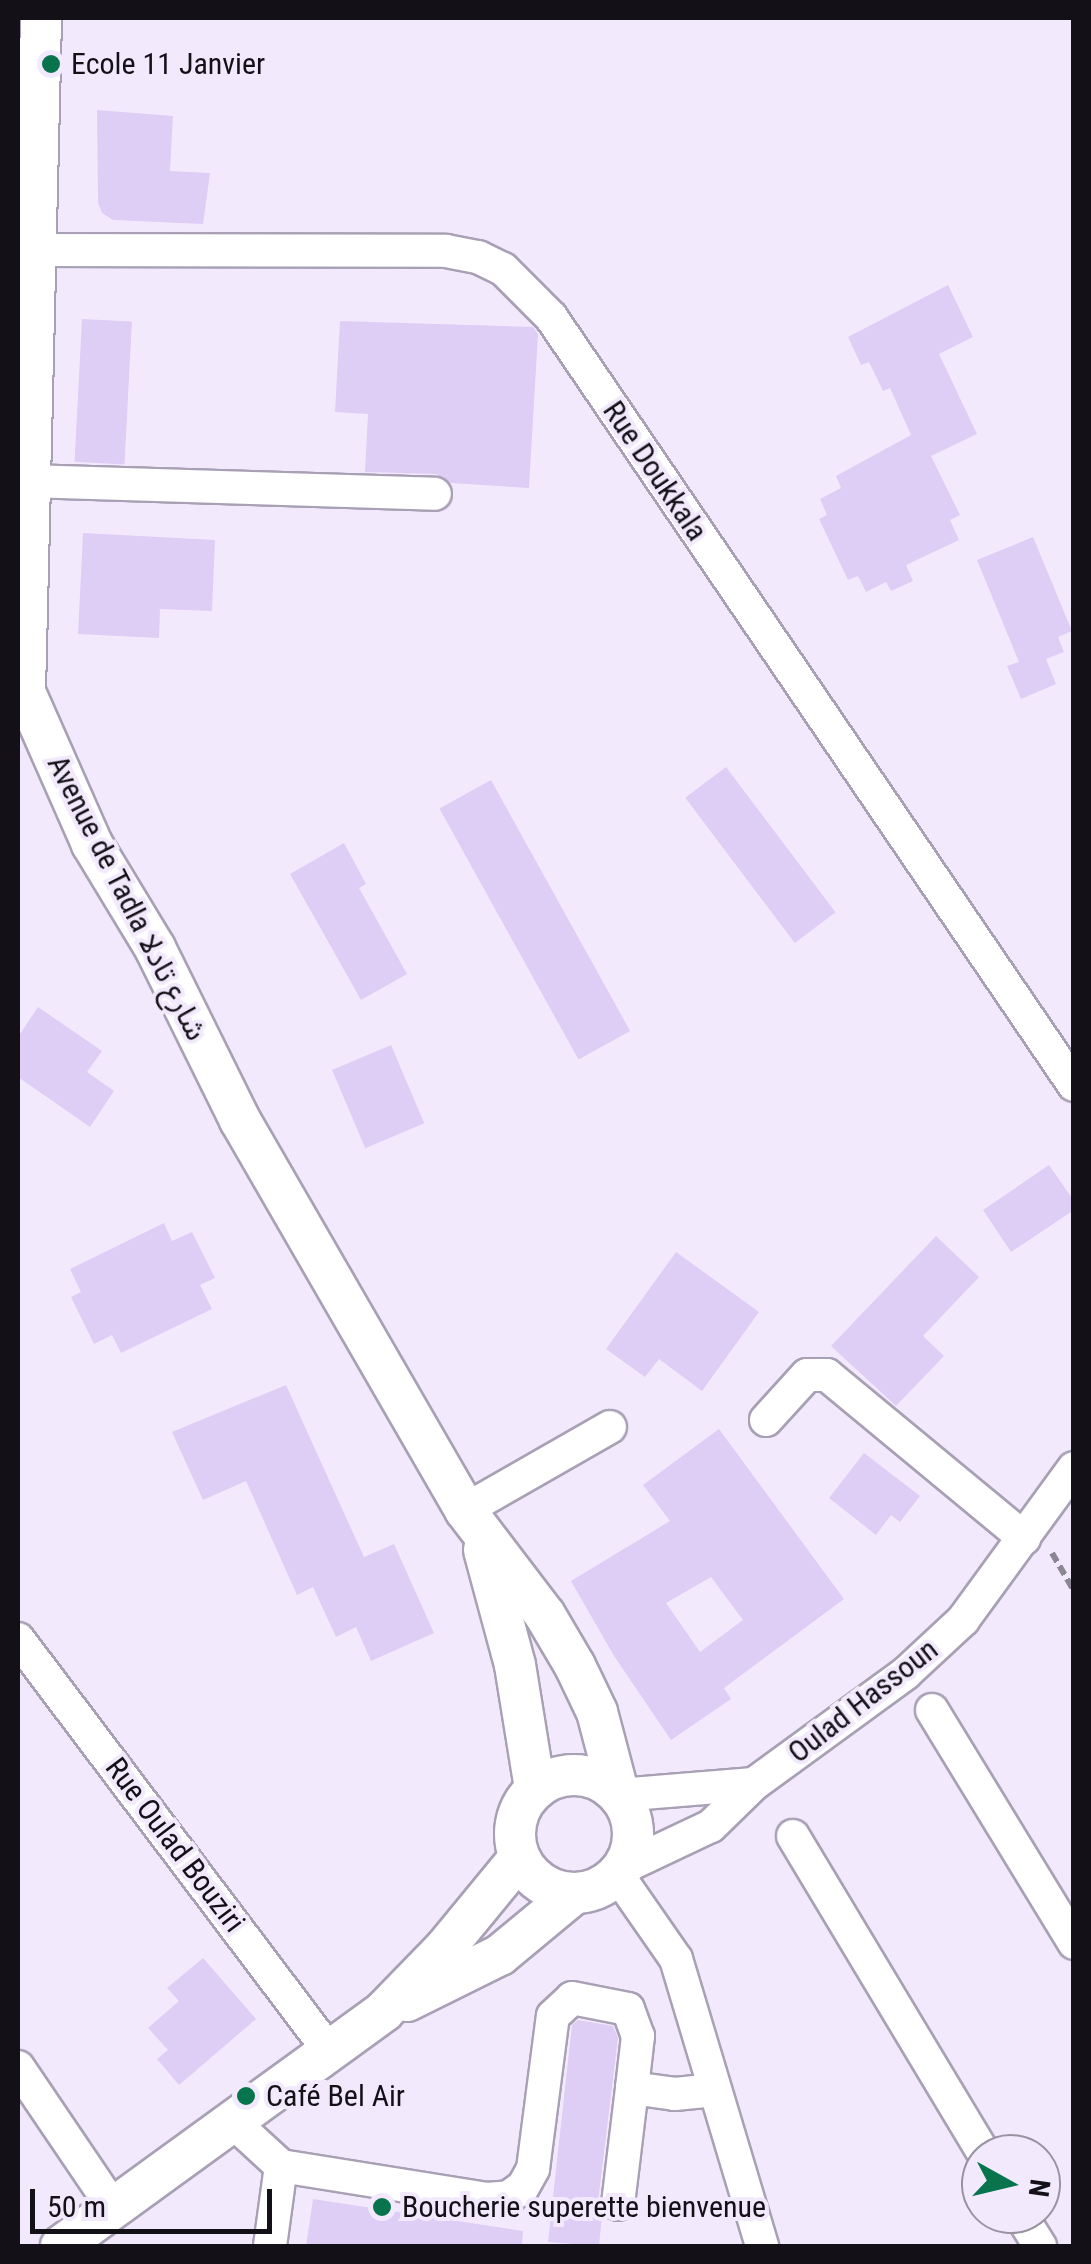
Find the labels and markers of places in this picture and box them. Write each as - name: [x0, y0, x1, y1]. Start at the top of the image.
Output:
- place label: Ecole 11 Janvier: [71, 46, 265, 82]
- marker: Ecole 11 Janvier: [40, 53, 62, 75]
- place label: Café Bel Air: [266, 2078, 405, 2114]
- marker: Café Bel Air: [235, 2085, 257, 2107]
- place label: Boucherie superette bienvenue: [402, 2189, 766, 2225]
- marker: Boucherie superette bienvenue: [371, 2196, 393, 2218]

